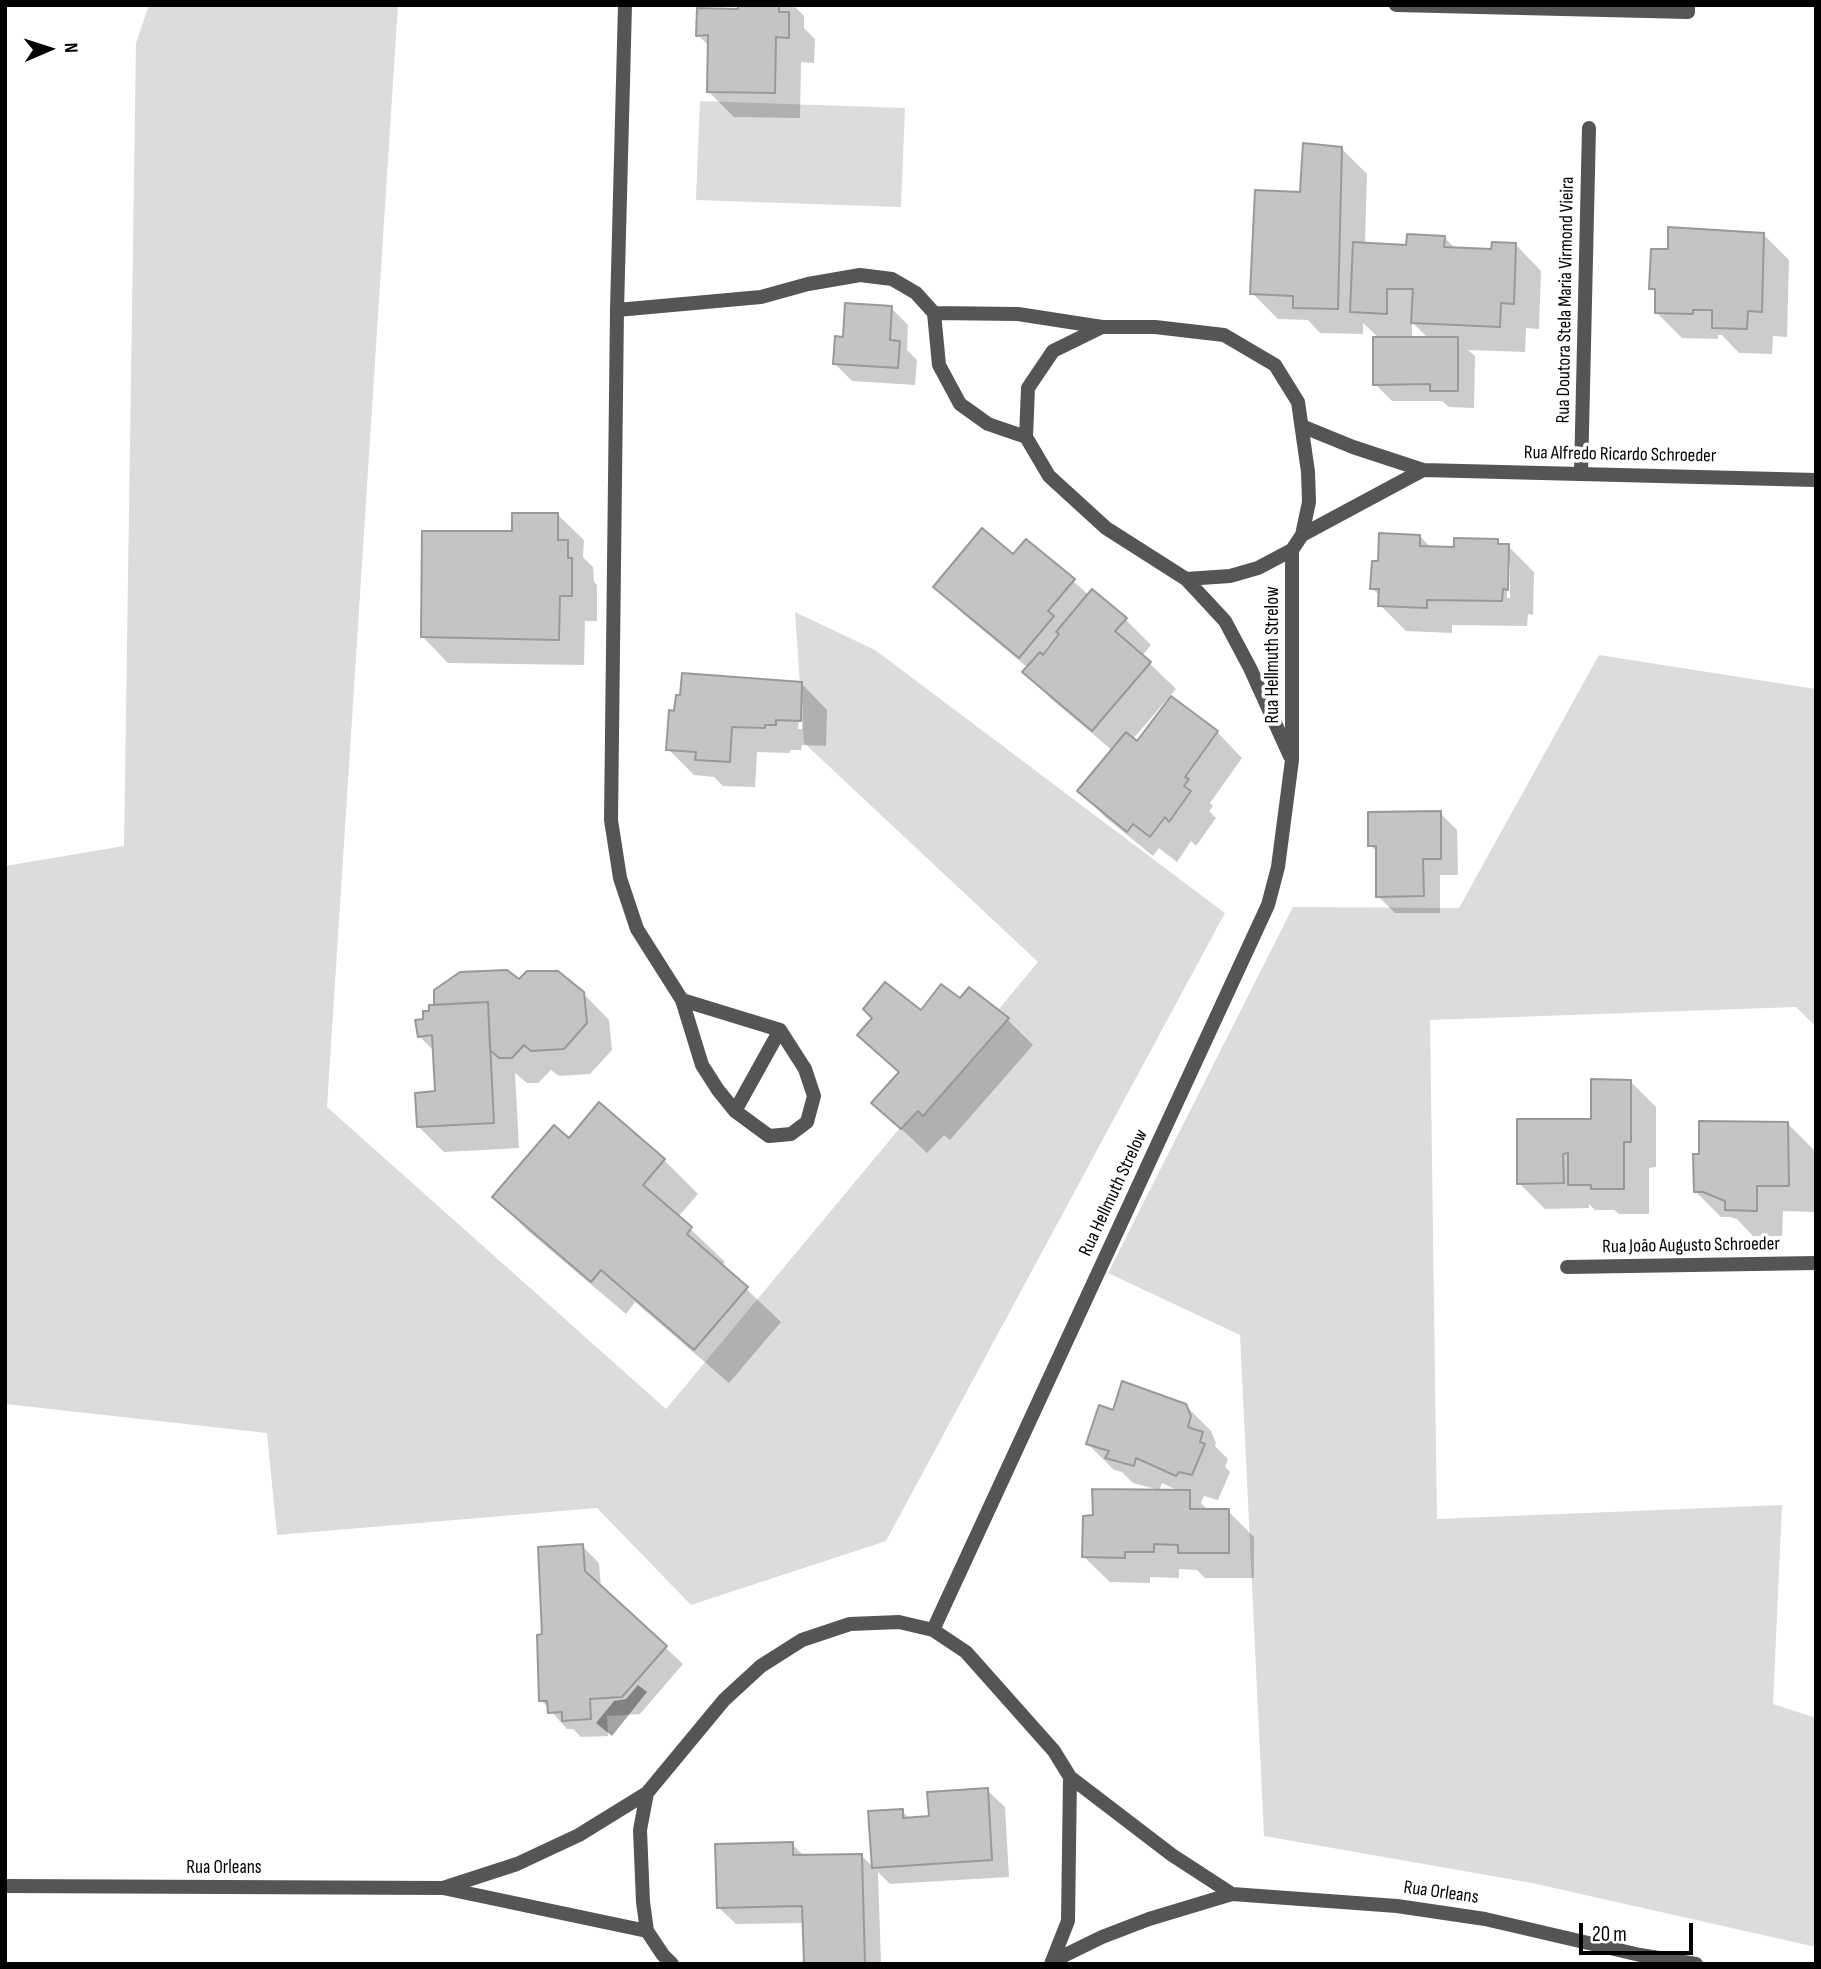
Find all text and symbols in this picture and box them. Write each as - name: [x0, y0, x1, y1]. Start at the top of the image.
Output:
- north arrow: [14, 14, 84, 84]
- text: N: [59, 42, 82, 54]
- street label: Rua Doutora Stela Maria Virmond Vieira: [1552, 176, 1580, 424]
- street label: Rua Alfredo Ricardo Schroeder: [1524, 442, 1716, 468]
- street label: Rua Hellmuth Strelow: [1262, 586, 1284, 724]
- street label: Rua Hellmuth Strelow: [1075, 1126, 1153, 1260]
- street label: Rua João Augusto Schroeder: [1602, 1233, 1780, 1259]
- street label: Rua Orleans: [186, 1857, 262, 1879]
- street label: Rua Orleans: [1402, 1876, 1480, 1910]
- scale bar: [1583, 1910, 1697, 1954]
- text: 20 m: [1592, 1922, 1627, 1947]

